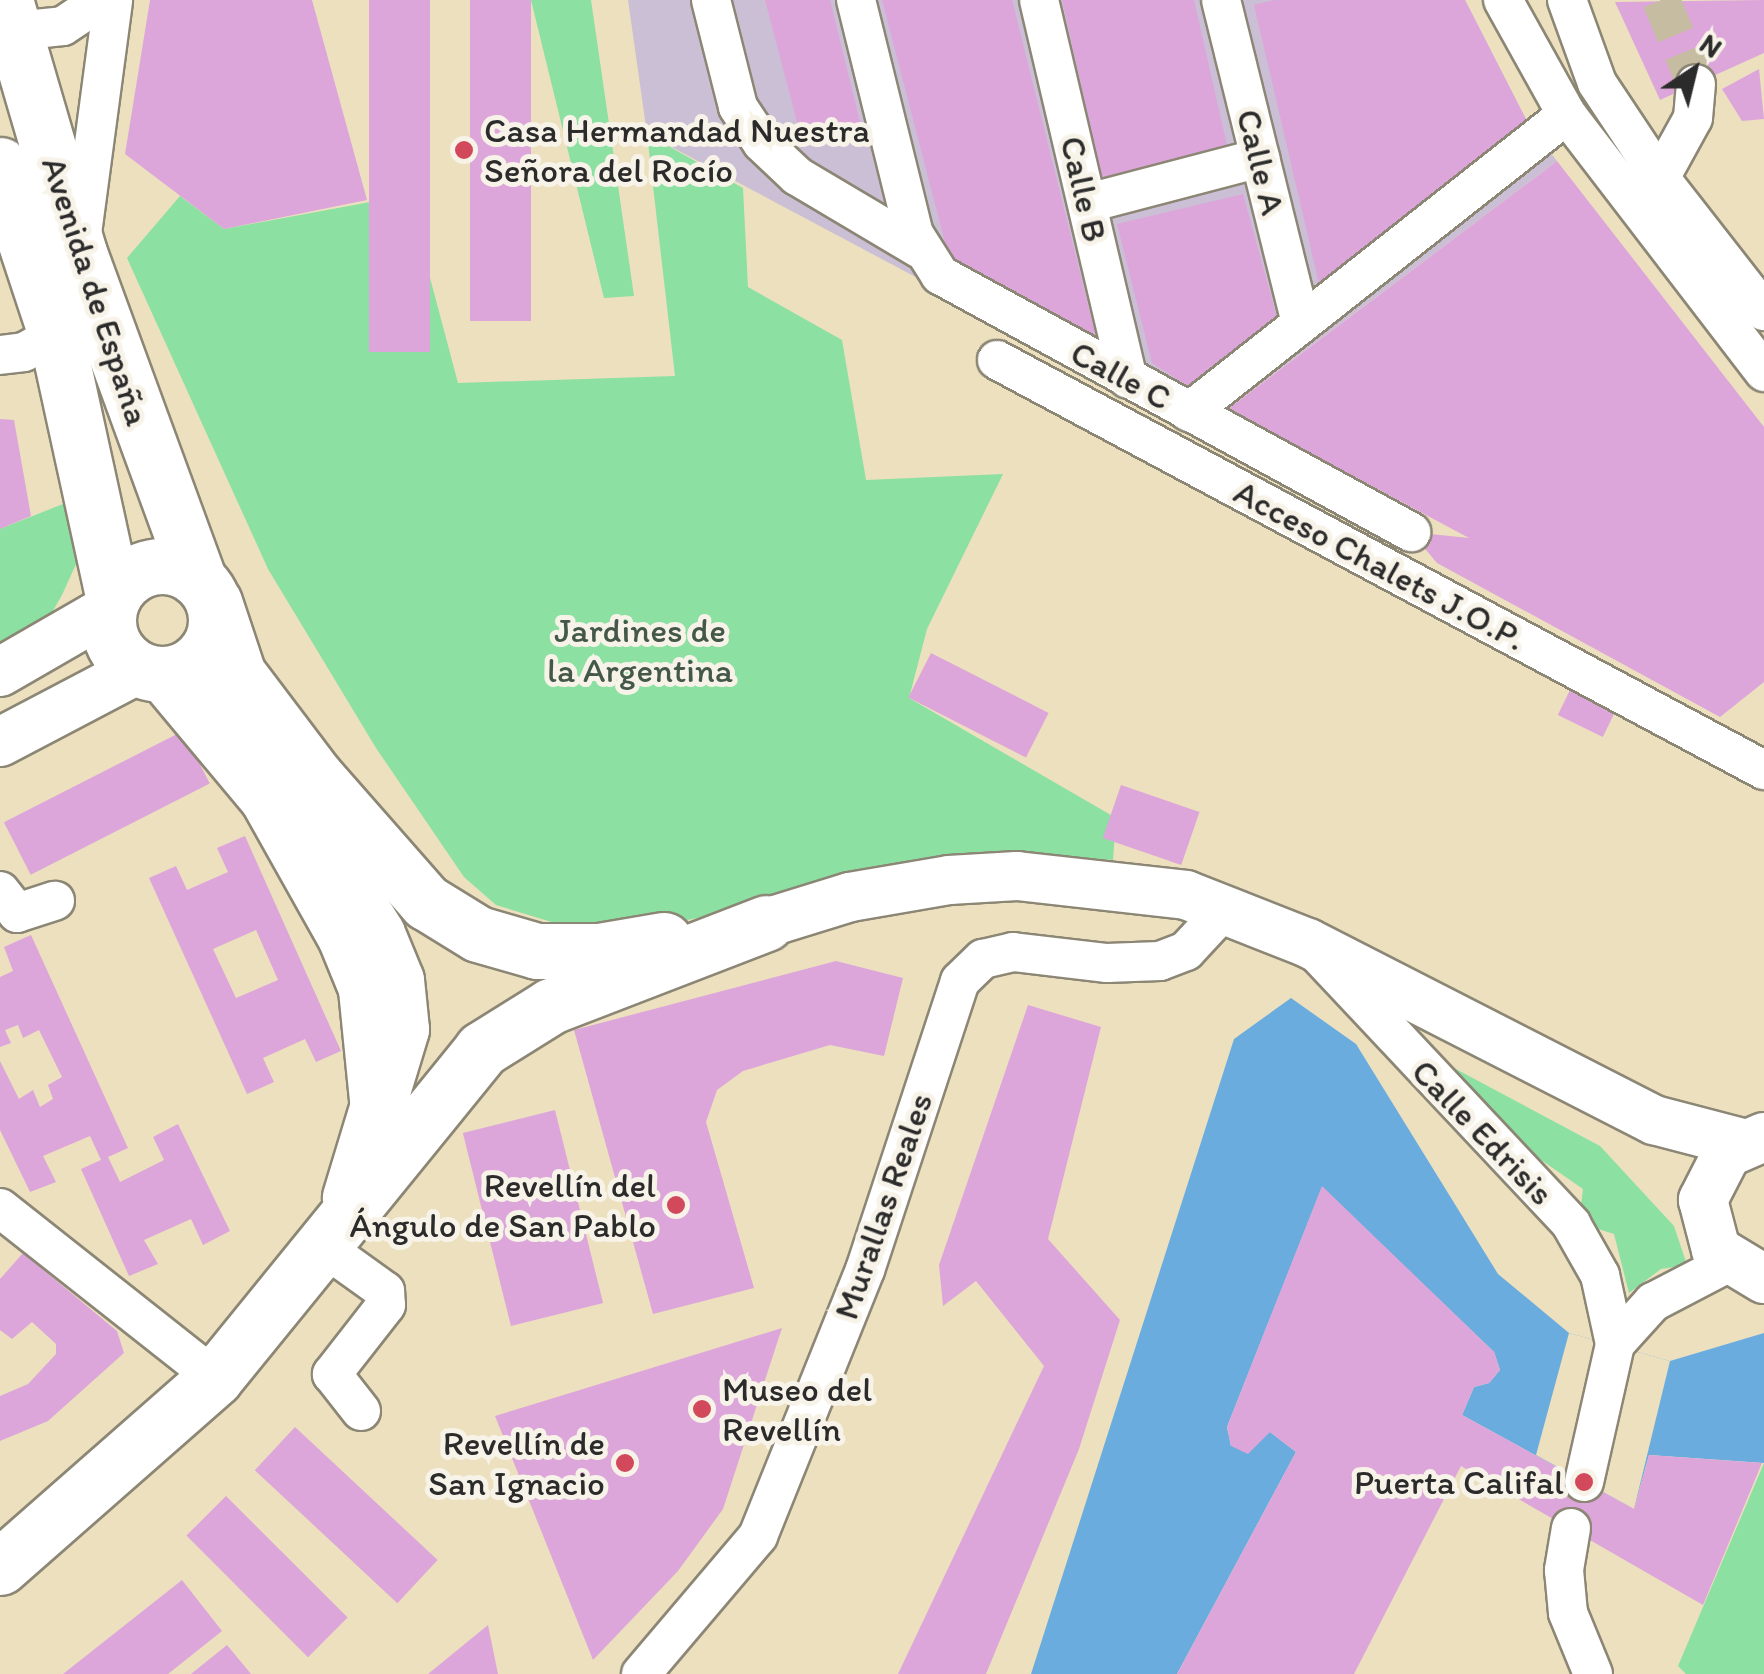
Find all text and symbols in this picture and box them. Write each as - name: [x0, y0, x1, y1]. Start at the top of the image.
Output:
- north arrow: [1644, 20, 1744, 120]
- text: N: [1694, 26, 1729, 65]
- street label: Calle A: [1228, 105, 1294, 219]
- place label: Casa Hermandad Nuestra Señora del Rocío: [484, 109, 870, 191]
- street label: Calle B: [1051, 132, 1117, 246]
- marker: Casa Hermandad Nuestra Señora del Rocío: [453, 139, 475, 161]
- street label: Avenida de España: [33, 152, 159, 430]
- street label: Calle C: [1064, 331, 1178, 419]
- street label: Acceso Chalets J.O.P.: [1227, 470, 1533, 660]
- park label: Jardines de la Argentina: [547, 609, 733, 691]
- street label: Calle Edrisis: [1403, 1050, 1563, 1214]
- street label: Murallas Reales: [825, 1087, 941, 1325]
- place label: Revellín del Ángulo de San Pablo: [349, 1164, 656, 1246]
- marker: Revellín del Ángulo de San Pablo: [665, 1194, 687, 1216]
- place label: Museo del Revellín: [722, 1368, 872, 1450]
- marker: Museo del Revellín: [691, 1398, 713, 1420]
- place label: Revellín de San Ignacio: [428, 1422, 605, 1504]
- marker: Revellín de San Ignacio: [614, 1452, 636, 1474]
- place label: Puerta Califal: [1354, 1461, 1564, 1503]
- marker: Puerta Califal: [1573, 1471, 1595, 1493]

